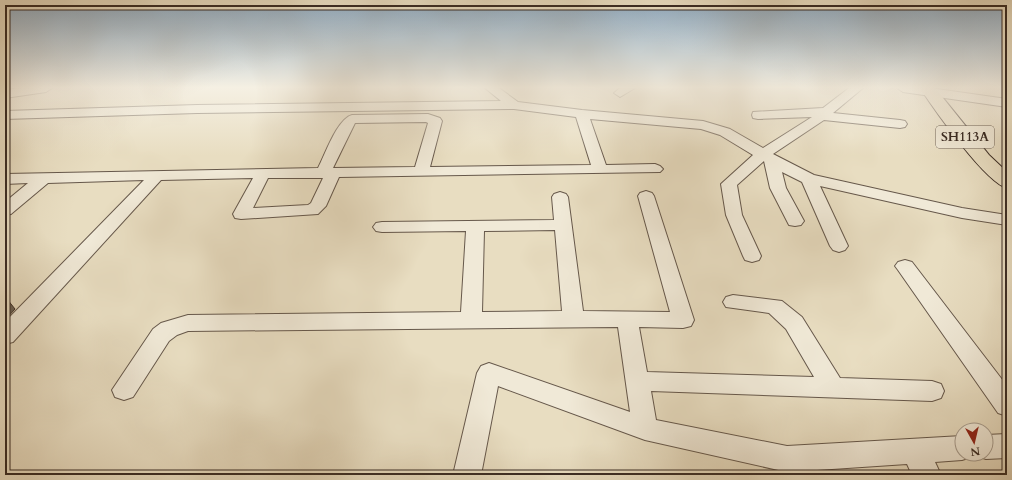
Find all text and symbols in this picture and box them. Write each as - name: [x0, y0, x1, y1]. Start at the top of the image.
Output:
- road number: SH113A: [936, 126, 994, 148]
- north arrow: [954, 422, 994, 462]
- text: N: [969, 443, 981, 460]

